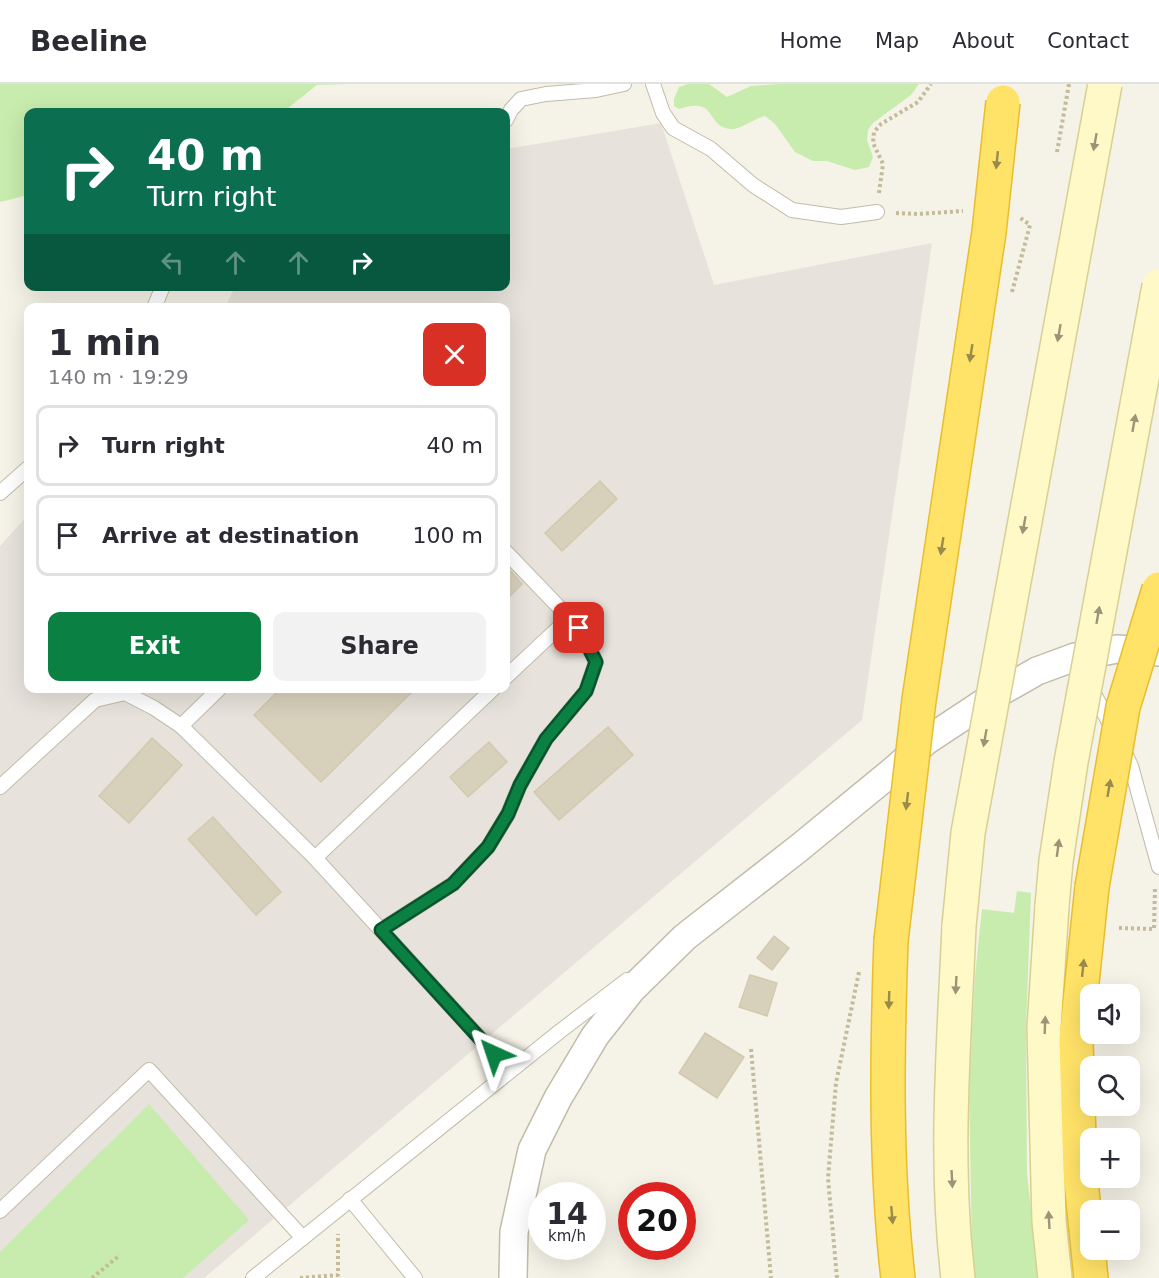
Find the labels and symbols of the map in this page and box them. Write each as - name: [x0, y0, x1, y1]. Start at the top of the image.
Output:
- one-way arrow: [1090, 132, 1099, 151]
- one-way arrow: [992, 150, 1002, 169]
- one-way arrow: [1055, 324, 1064, 343]
- one-way arrow: [966, 344, 975, 363]
- one-way arrow: [1129, 413, 1138, 432]
- one-way arrow: [1019, 516, 1028, 535]
- one-way arrow: [937, 536, 946, 555]
- pin: [553, 602, 604, 653]
- one-way arrow: [1094, 605, 1103, 624]
- one-way arrow: [980, 728, 989, 747]
- one-way arrow: [1105, 778, 1114, 797]
- one-way arrow: [902, 792, 912, 811]
- one-way arrow: [1054, 839, 1063, 858]
- one-way arrow: [1079, 959, 1088, 978]
- one-way arrow: [952, 975, 961, 994]
- one-way arrow: [884, 990, 894, 1009]
- one-way arrow: [1040, 1015, 1049, 1034]
- position arrow: [462, 1022, 526, 1086]
- one-way arrow: [947, 1170, 956, 1189]
- speed limit sign: 20: [618, 1182, 696, 1260]
- one-way arrow: [887, 1206, 896, 1225]
- one-way arrow: [1045, 1210, 1054, 1229]

